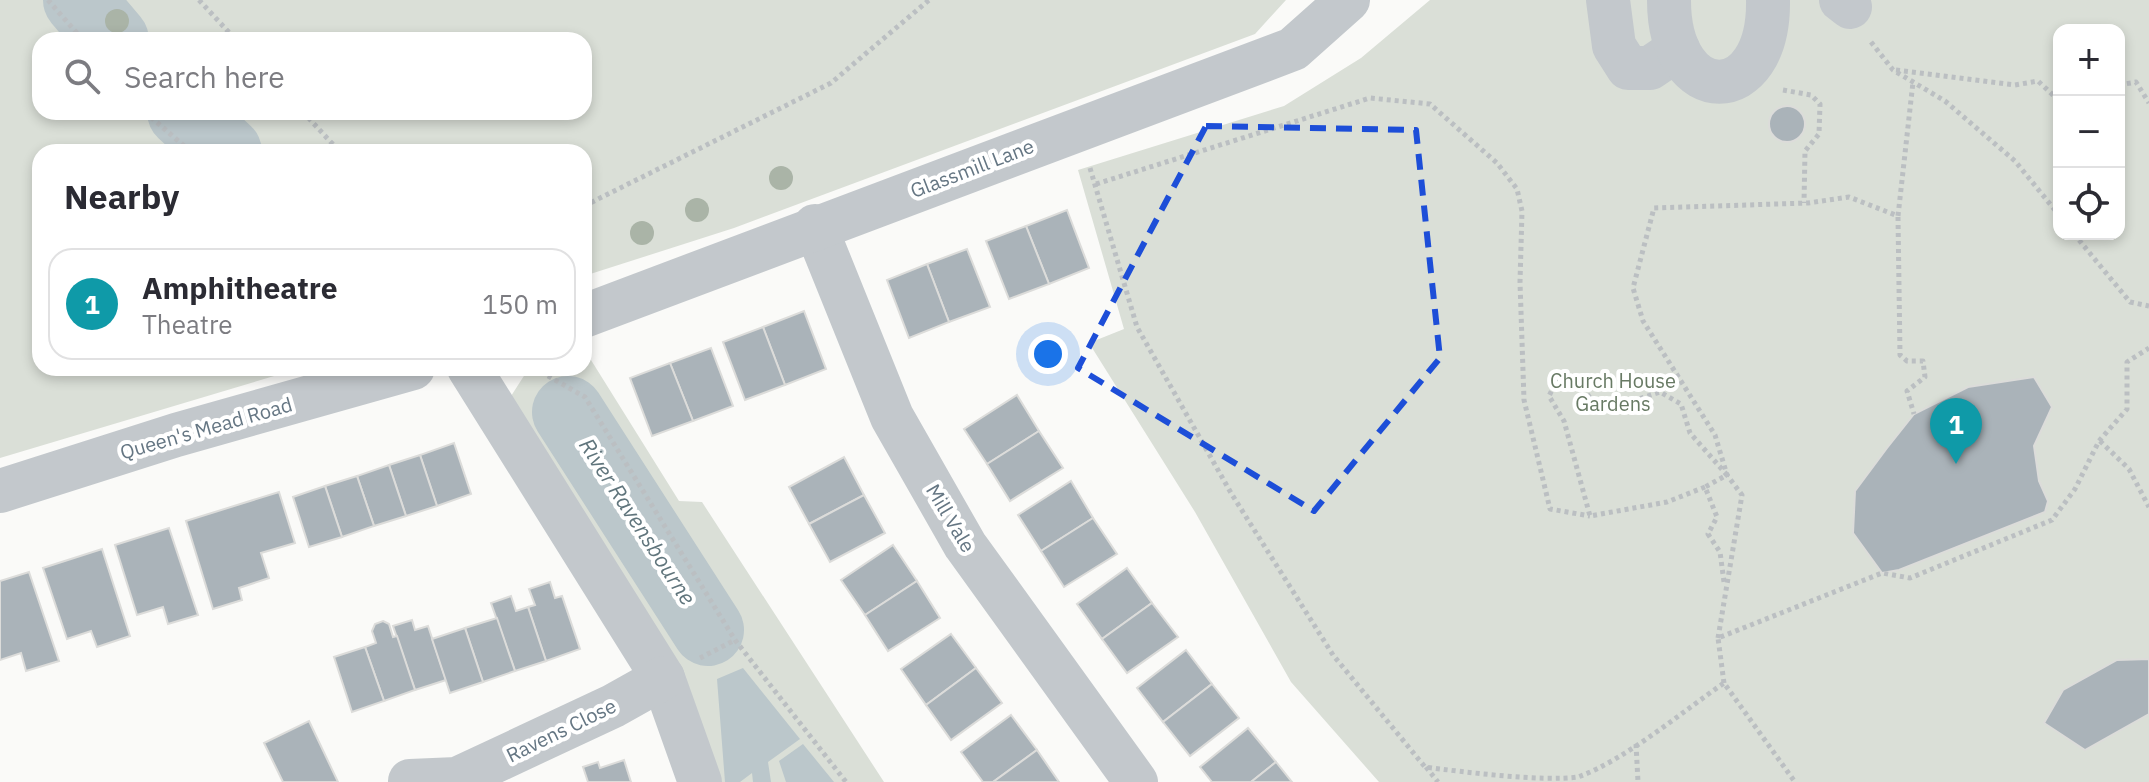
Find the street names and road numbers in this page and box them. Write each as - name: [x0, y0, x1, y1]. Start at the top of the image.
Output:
- street label: Glassmill Lane: [906, 132, 1038, 204]
- street label: Queen's Mead Road: [117, 390, 295, 466]
- street label: Mill Vale: [920, 479, 982, 557]
- street label: Ravens Close: [501, 692, 621, 768]

